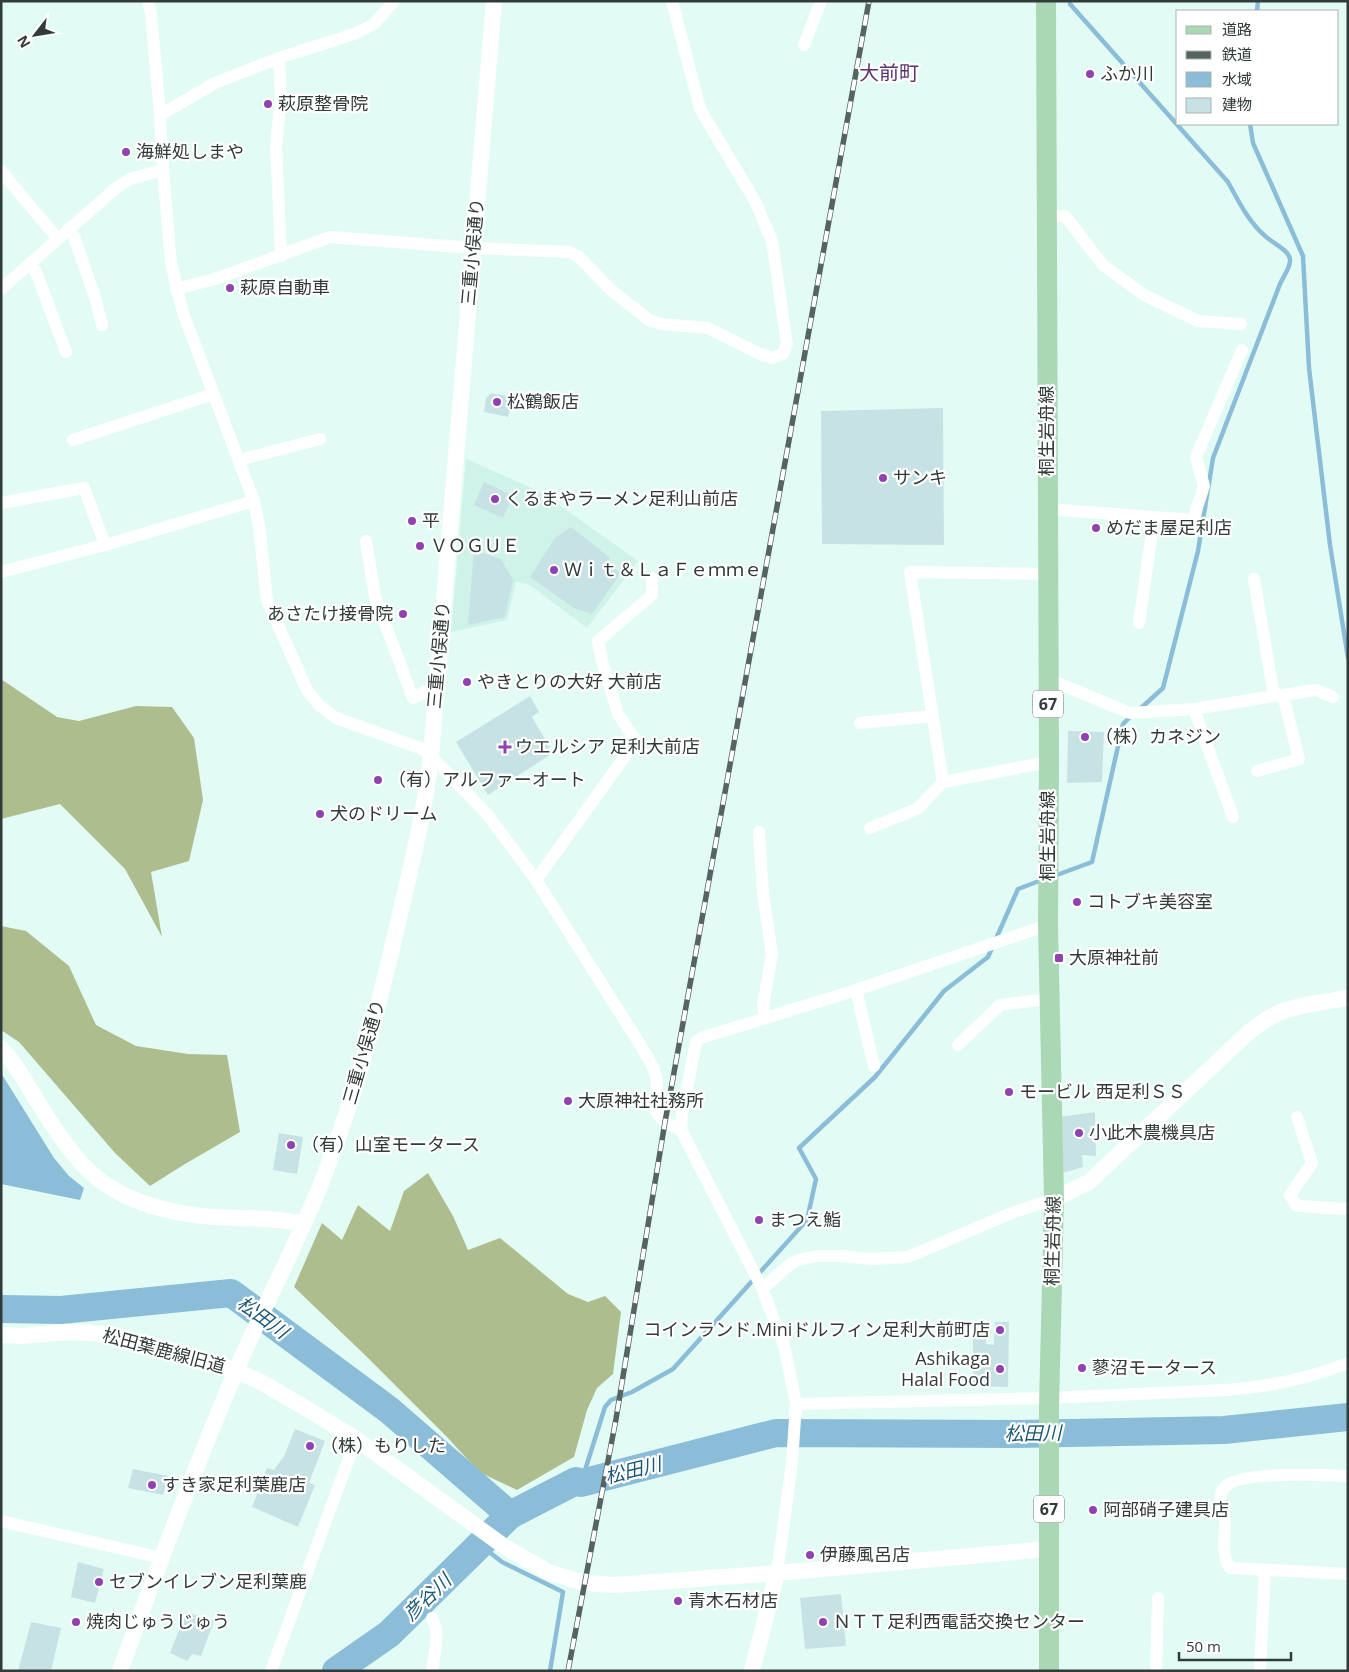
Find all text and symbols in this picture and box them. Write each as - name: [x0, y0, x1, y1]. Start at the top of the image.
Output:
- north arrow: [10, 10, 60, 60]
- legend: [1176, 10, 1339, 125]
- text: 道路: [1222, 19, 1252, 39]
- text: N: [12, 32, 35, 52]
- text: 鉄道: [1222, 44, 1252, 64]
- district label: 大前町: [859, 59, 919, 86]
- place label: ふか川: [1100, 61, 1154, 85]
- marker: ふか川: [1084, 68, 1096, 80]
- text: 水域: [1222, 69, 1252, 89]
- place label: 萩原整骨院: [278, 91, 368, 115]
- text: 建物: [1222, 94, 1252, 114]
- marker: 萩原整骨院: [262, 98, 274, 110]
- place label: 海鮮処しまや: [136, 139, 244, 163]
- marker: 海鮮処しまや: [120, 146, 132, 158]
- street label: 三重小俣通り: [455, 197, 489, 307]
- place label: 萩原自動車: [240, 275, 330, 299]
- marker: 萩原自動車: [224, 282, 236, 294]
- street label: 桐生岩舟線: [1034, 386, 1058, 476]
- place label: 松鶴飯店: [507, 389, 579, 413]
- marker: 松鶴飯店: [491, 396, 503, 408]
- place label: サンキ: [893, 465, 947, 489]
- marker: サンキ: [877, 472, 889, 484]
- place label: くるまやラーメン足利山前店: [505, 486, 738, 510]
- marker: くるまやラーメン足利山前店: [489, 493, 501, 505]
- place label: 平: [422, 508, 440, 532]
- marker: 平: [406, 515, 418, 527]
- place label: めだま屋足利店: [1106, 515, 1232, 539]
- marker: めだま屋足利店: [1090, 522, 1102, 534]
- place label: ＶＯＧＵＥ: [430, 533, 520, 557]
- marker: ＶＯＧＵＥ: [414, 540, 426, 552]
- place label: Ｗｉｔ＆ＬａＦｅｍｍｅ: [564, 557, 762, 581]
- marker: Ｗｉｔ＆ＬａＦｅｍｍｅ: [548, 564, 560, 576]
- street label: 三重小俣通り: [421, 600, 455, 710]
- place label: あさたけ接骨院: [267, 601, 393, 625]
- marker: あさたけ接骨院: [397, 608, 409, 620]
- place label: やきとりの大好 大前店: [477, 669, 662, 693]
- marker: やきとりの大好 大前店: [461, 676, 473, 688]
- road number: 67: [1033, 691, 1063, 718]
- place label: （株）カネジン: [1095, 724, 1221, 748]
- marker: （株）カネジン: [1079, 731, 1091, 743]
- place label: ウエルシア 足利大前店: [515, 734, 700, 758]
- marker: ウエルシア 足利大前店: [499, 741, 511, 753]
- place label: （有）アルファーオート: [388, 767, 586, 791]
- marker: （有）アルファーオート: [372, 774, 384, 786]
- street label: 桐生岩舟線: [1035, 791, 1059, 881]
- place label: 犬のドリーム: [330, 801, 437, 825]
- marker: 犬のドリーム: [314, 808, 326, 820]
- place label: コトブキ美容室: [1087, 889, 1213, 913]
- marker: コトブキ美容室: [1071, 896, 1083, 908]
- place label: 大原神社前: [1069, 945, 1159, 969]
- marker: 大原神社前: [1053, 952, 1065, 964]
- street label: 三重小俣通り: [337, 997, 389, 1107]
- place label: モービル 西足利ＳＳ: [1019, 1079, 1186, 1103]
- marker: モービル 西足利ＳＳ: [1003, 1086, 1015, 1098]
- place label: 大原神社社務所: [578, 1088, 704, 1112]
- marker: 大原神社社務所: [562, 1095, 574, 1107]
- place label: 小此木農機具店: [1089, 1120, 1215, 1144]
- marker: 小此木農機具店: [1073, 1127, 1085, 1139]
- place label: （有）山室モータース: [301, 1132, 480, 1156]
- marker: （有）山室モータース: [285, 1139, 297, 1151]
- street label: 桐生岩舟線: [1039, 1196, 1065, 1286]
- place label: まつえ鮨: [769, 1207, 841, 1231]
- marker: まつえ鮨: [753, 1214, 765, 1226]
- water label: 松田川: [232, 1290, 295, 1345]
- place label: コインランド.Miniドルフィン足利大前町店: [643, 1317, 990, 1341]
- street label: 松田葉鹿線旧道: [100, 1322, 228, 1378]
- marker: コインランド.Miniドルフィン足利大前町店: [994, 1324, 1006, 1336]
- place label: Ashikaga Halal Food: [901, 1346, 990, 1391]
- place label: 蓼沼モータース: [1092, 1355, 1217, 1379]
- marker: 蓼沼モータース: [1076, 1362, 1088, 1374]
- marker: Ashikaga Halal Food: [994, 1363, 1006, 1375]
- water label: 松田川: [1004, 1419, 1064, 1446]
- place label: （株）もりした: [320, 1433, 446, 1457]
- marker: （株）もりした: [304, 1440, 316, 1452]
- water label: 松田川: [602, 1450, 666, 1490]
- place label: すき家足利葉鹿店: [162, 1472, 306, 1496]
- marker: すき家足利葉鹿店: [146, 1479, 158, 1491]
- road number: 67: [1034, 1496, 1064, 1522]
- place label: 阿部硝子建具店: [1103, 1497, 1229, 1521]
- marker: 阿部硝子建具店: [1087, 1504, 1099, 1516]
- place label: 伊藤風呂店: [820, 1542, 910, 1566]
- marker: 伊藤風呂店: [804, 1549, 816, 1561]
- water label: 彦谷川: [397, 1566, 458, 1626]
- place label: セブンイレブン足利葉鹿: [109, 1569, 307, 1593]
- marker: セブンイレブン足利葉鹿: [93, 1576, 105, 1588]
- place label: 青木石材店: [688, 1588, 778, 1612]
- marker: 青木石材店: [672, 1595, 684, 1607]
- place label: 焼肉じゅうじゅう: [86, 1609, 230, 1633]
- place label: ＮＴＴ足利西電話交換センター: [833, 1609, 1085, 1633]
- marker: 焼肉じゅうじゅう: [70, 1616, 82, 1628]
- marker: ＮＴＴ足利西電話交換センター: [817, 1616, 829, 1628]
- scale bar: [1179, 1630, 1292, 1662]
- text: 50 m: [1186, 1636, 1221, 1656]

